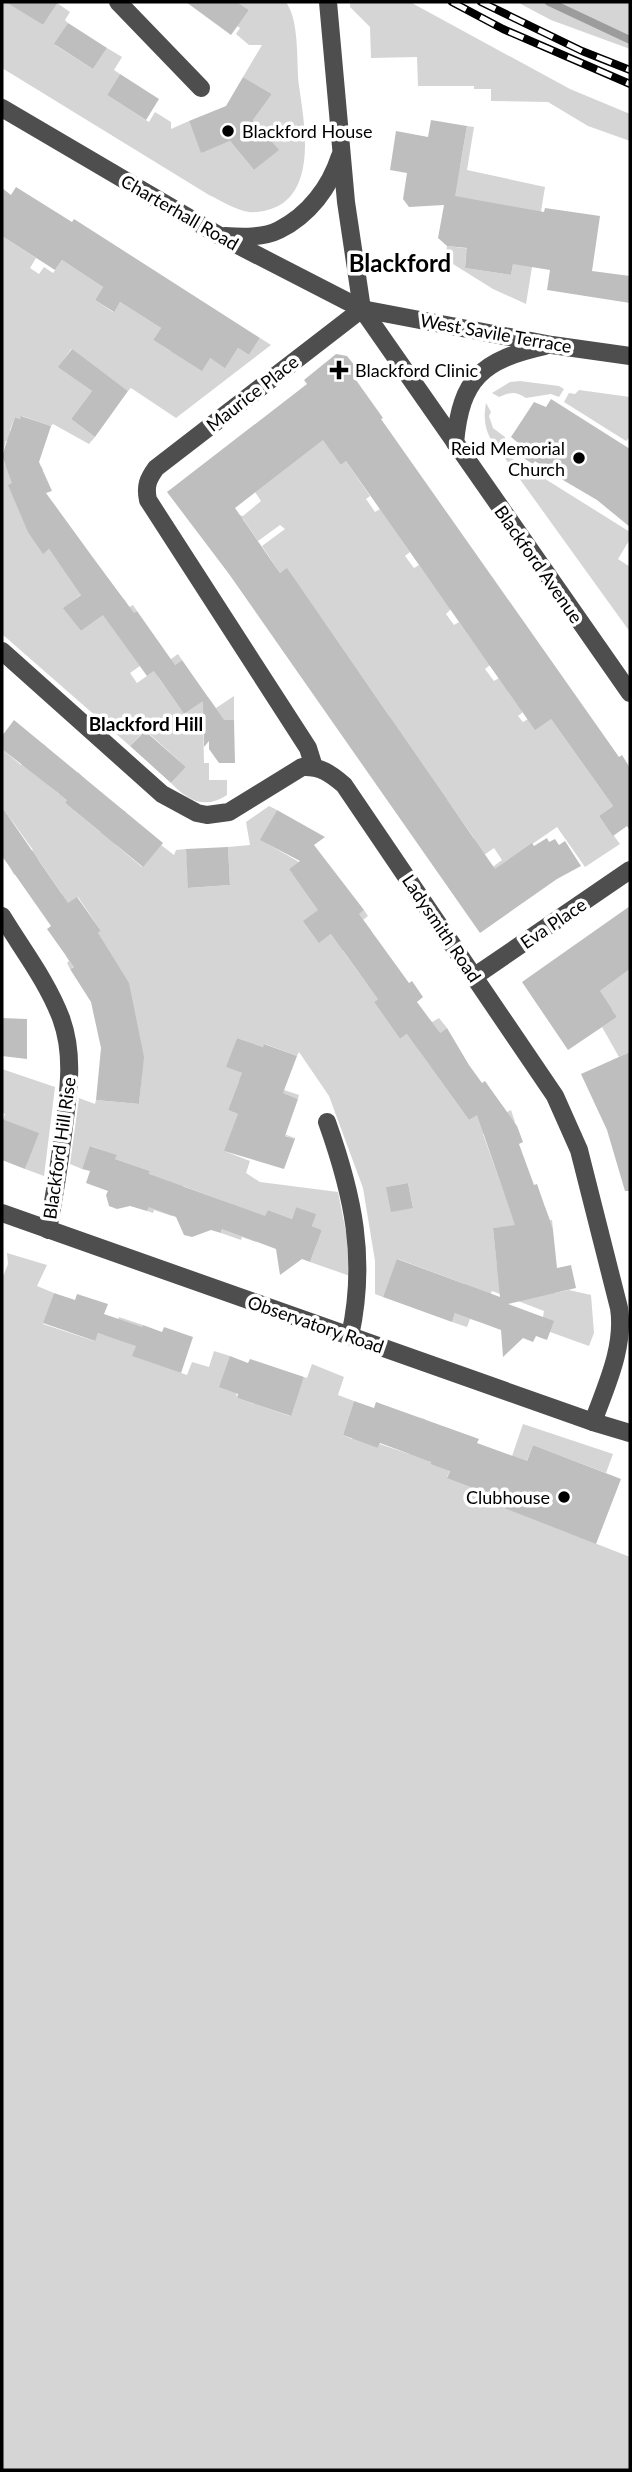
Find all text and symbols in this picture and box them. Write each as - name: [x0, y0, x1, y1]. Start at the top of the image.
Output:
- place label: Blackford House: [242, 120, 373, 142]
- marker: Blackford House: [220, 123, 236, 139]
- street label: Charterhall Road: [117, 169, 243, 255]
- district label: Blackford: [349, 248, 451, 277]
- street label: West Savile Terrace: [418, 309, 574, 357]
- street label: Maurice Place: [202, 350, 302, 436]
- place label: Blackford Clinic: [355, 359, 478, 381]
- marker: Blackford Clinic: [329, 360, 349, 380]
- place label: Reid Memorial Church: [451, 437, 565, 480]
- marker: Reid Memorial Church: [571, 450, 587, 466]
- street label: Blackford Avenue: [490, 501, 588, 627]
- district label: Blackford Hill: [89, 712, 203, 735]
- street label: Ladysmith Road: [398, 870, 486, 986]
- street label: Eva Place: [516, 893, 590, 953]
- street label: Blackford Hill Rise: [38, 1076, 80, 1220]
- street label: Observatory Road: [245, 1290, 387, 1358]
- place label: Clubhouse: [466, 1486, 550, 1508]
- marker: Clubhouse: [556, 1489, 572, 1505]

